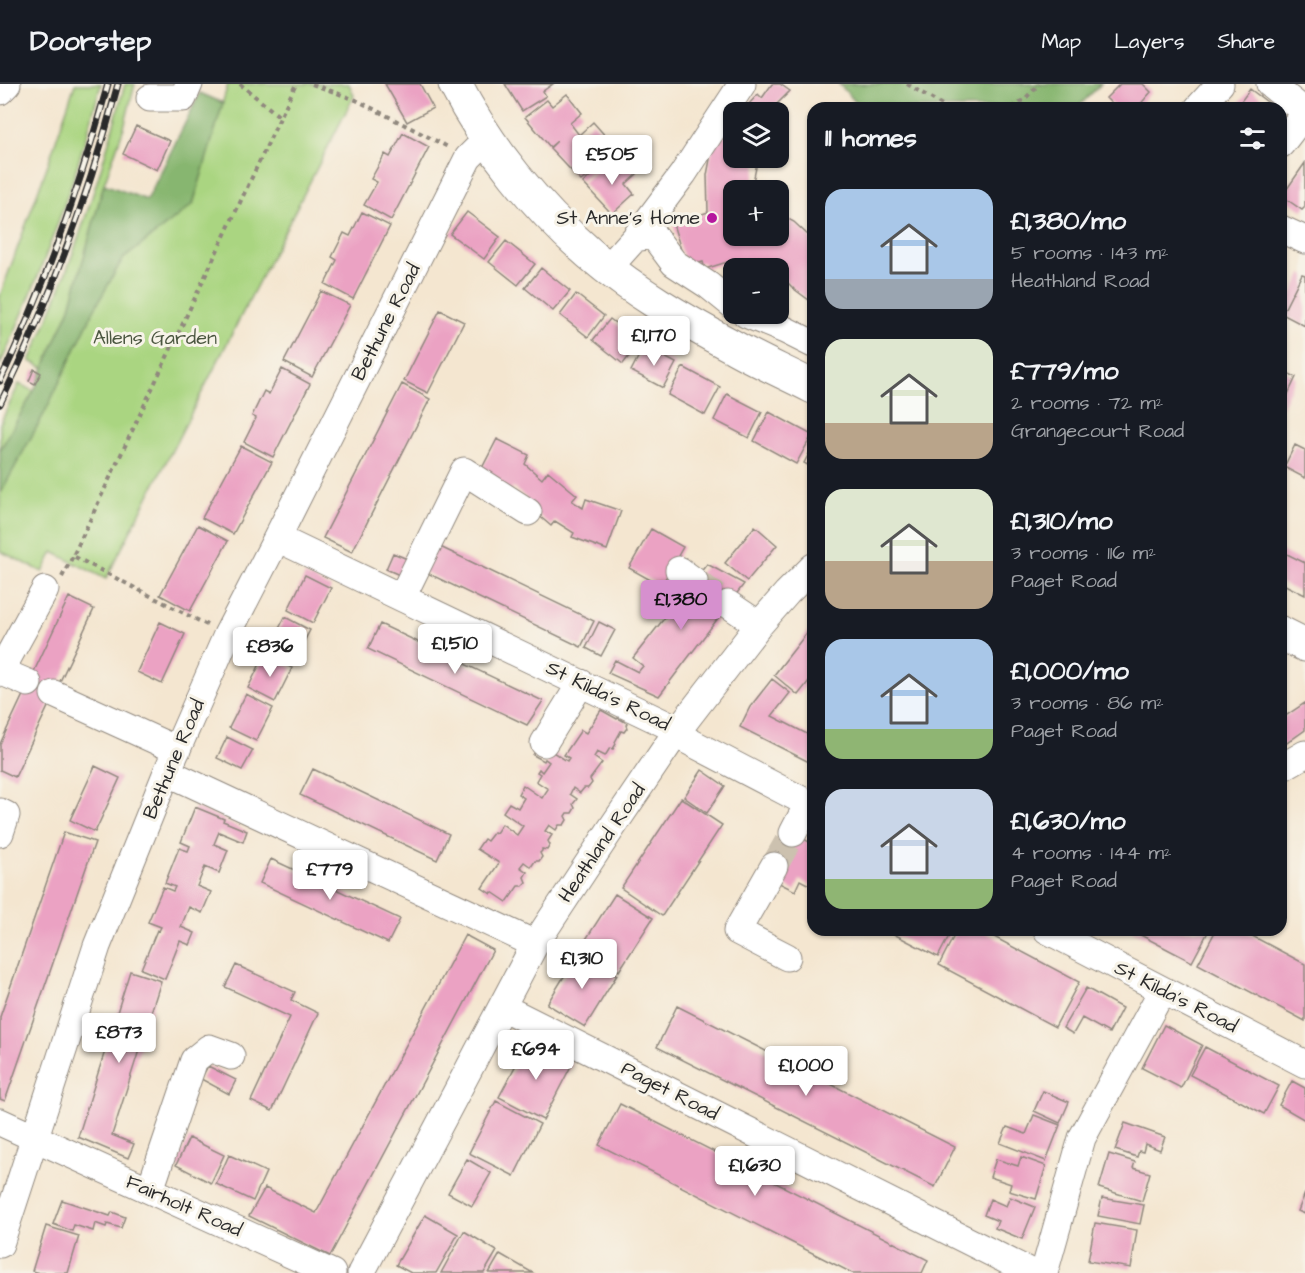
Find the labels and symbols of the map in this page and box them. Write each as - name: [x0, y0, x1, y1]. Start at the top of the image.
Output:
- pin: £505: [576, 135, 648, 186]
- place label: St Anne's Home: [556, 204, 700, 232]
- marker: St Anne's Home: [705, 211, 719, 225]
- street label: Bethune Road: [344, 259, 428, 385]
- pin: £1,170: [605, 316, 703, 367]
- park label: Allens Garden: [93, 324, 217, 352]
- pin: £1,380: [632, 580, 730, 631]
- pin: £1,510: [406, 624, 504, 675]
- pin: £836: [234, 627, 306, 678]
- street label: St Kilda's Road: [541, 654, 675, 738]
- street label: Bethune Road: [136, 695, 212, 823]
- street label: Heathland Road: [552, 778, 652, 908]
- pin: £779: [294, 850, 366, 901]
- pin: £1,310: [533, 939, 631, 990]
- street label: St Kilda's Road: [1110, 954, 1242, 1040]
- pin: £873: [83, 1013, 155, 1064]
- pin: £694: [500, 1030, 572, 1081]
- pin: £1,000: [757, 1046, 855, 1097]
- street label: Paget Road: [616, 1054, 724, 1128]
- pin: £1,630: [706, 1146, 804, 1197]
- street label: Fairholt Road: [121, 1168, 247, 1244]

